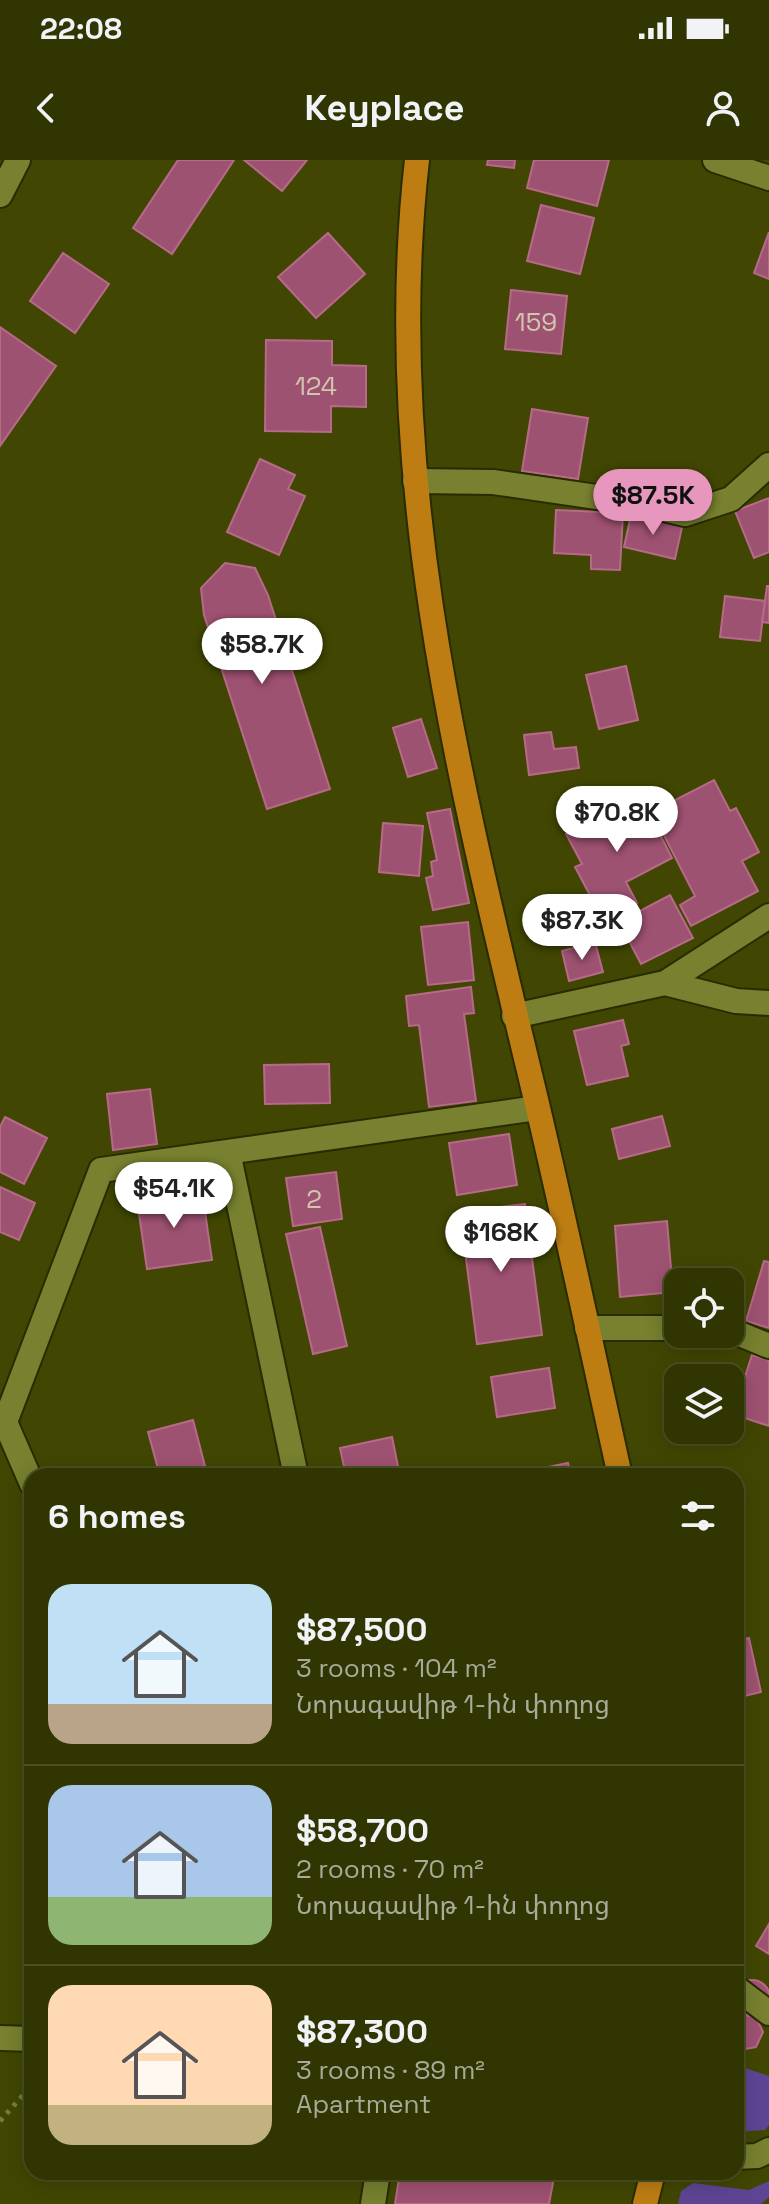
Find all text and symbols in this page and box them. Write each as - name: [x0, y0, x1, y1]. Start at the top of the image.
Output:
- text: 22:08: [40, 9, 122, 48]
- text: Keyplace: [305, 85, 464, 131]
- icon: back: [24, 86, 68, 130]
- icon: person: [701, 86, 745, 130]
- house number: 159: [515, 305, 557, 339]
- house number: 124: [295, 369, 337, 403]
- pin: $87.5K: [588, 469, 718, 537]
- text: $87.5K: [611, 478, 695, 512]
- pin: $58.7K: [197, 618, 327, 686]
- text: $58.7K: [220, 627, 304, 661]
- pin: $70.8K: [552, 786, 682, 854]
- text: $70.8K: [574, 795, 660, 829]
- pin: $87.3K: [517, 894, 647, 962]
- text: $87.3K: [540, 903, 624, 937]
- pin: $54.1K: [109, 1162, 239, 1230]
- text: $54.1K: [133, 1171, 215, 1205]
- house number: 2: [306, 1182, 322, 1216]
- pin: $168K: [445, 1206, 557, 1274]
- text: $168K: [463, 1215, 539, 1249]
- map controls: [664, 1268, 744, 1444]
- button: locate: [664, 1268, 744, 1348]
- button: layers: [664, 1364, 744, 1444]
- icon: filters: [676, 1494, 720, 1538]
- text: 6 homes: [48, 1495, 186, 1538]
- text: $87,500: [296, 1608, 428, 1651]
- icon: home: [112, 1616, 208, 1712]
- text: 3 rooms · 104 m²: [296, 1651, 497, 1685]
- text: Նորագավիթ 1-ին փողոց: [296, 1687, 610, 1721]
- text: $58,700: [296, 1809, 429, 1852]
- icon: home: [112, 1817, 208, 1913]
- text: 2 rooms · 70 m²: [296, 1852, 484, 1886]
- text: Նորագավիթ 1-ին փողոց: [296, 1888, 610, 1922]
- text: $87,300: [296, 2010, 428, 2053]
- icon: home: [112, 2017, 208, 2113]
- text: 3 rooms · 89 m²: [296, 2053, 485, 2087]
- text: Apartment: [296, 2087, 431, 2121]

